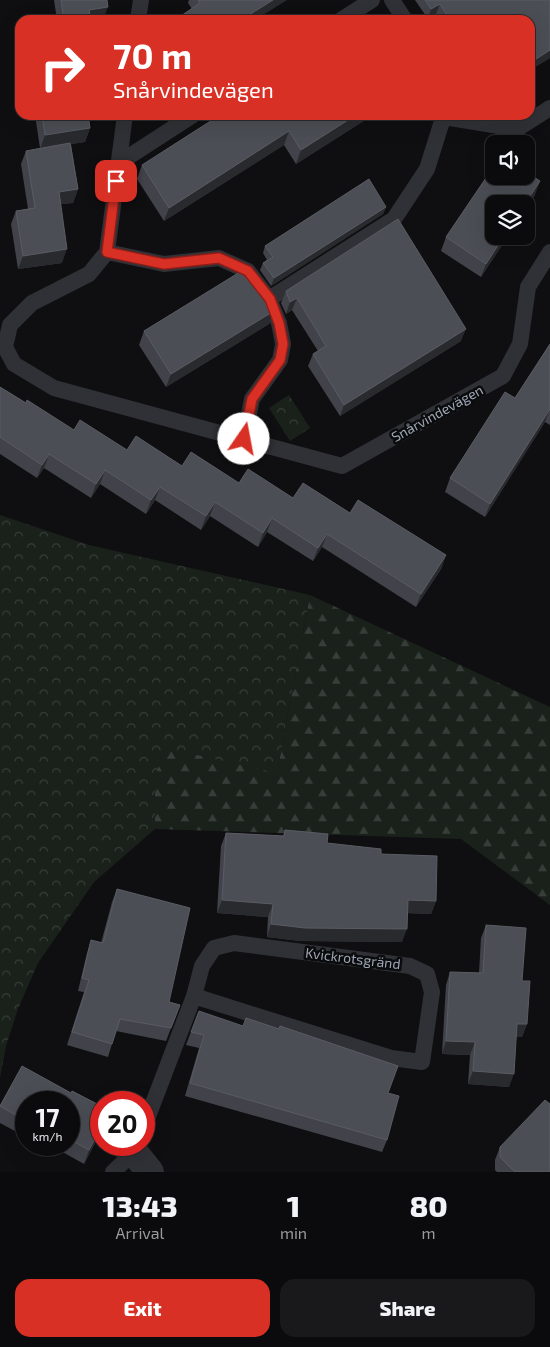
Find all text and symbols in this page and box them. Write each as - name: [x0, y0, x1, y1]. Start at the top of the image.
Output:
- text: 70 m: [113, 34, 192, 76]
- icon: right: [30, 35, 95, 100]
- text: Snårvindevägen: [113, 76, 274, 102]
- map controls: [485, 135, 535, 245]
- button: sound: [485, 135, 535, 185]
- pin: [95, 160, 137, 202]
- icon: arrive: [102, 167, 130, 195]
- button: layers: [485, 195, 535, 245]
- street label: Snårvindevägen: [388, 381, 486, 445]
- position arrow: [217, 412, 269, 464]
- street label: Kvickrotsgränd: [304, 944, 402, 972]
- speed limit sign: 20: [90, 1091, 155, 1156]
- text: 17: [35, 1102, 60, 1132]
- text: km/h: [33, 1129, 62, 1143]
- text: 13:43: [102, 1187, 178, 1223]
- text: 1: [287, 1187, 300, 1223]
- text: 80: [409, 1187, 448, 1223]
- text: Arrival: [116, 1223, 164, 1242]
- text: min: [280, 1223, 307, 1242]
- text: m: [422, 1223, 436, 1242]
- button: Exit: [15, 1279, 270, 1337]
- button: Share: [280, 1279, 535, 1337]

